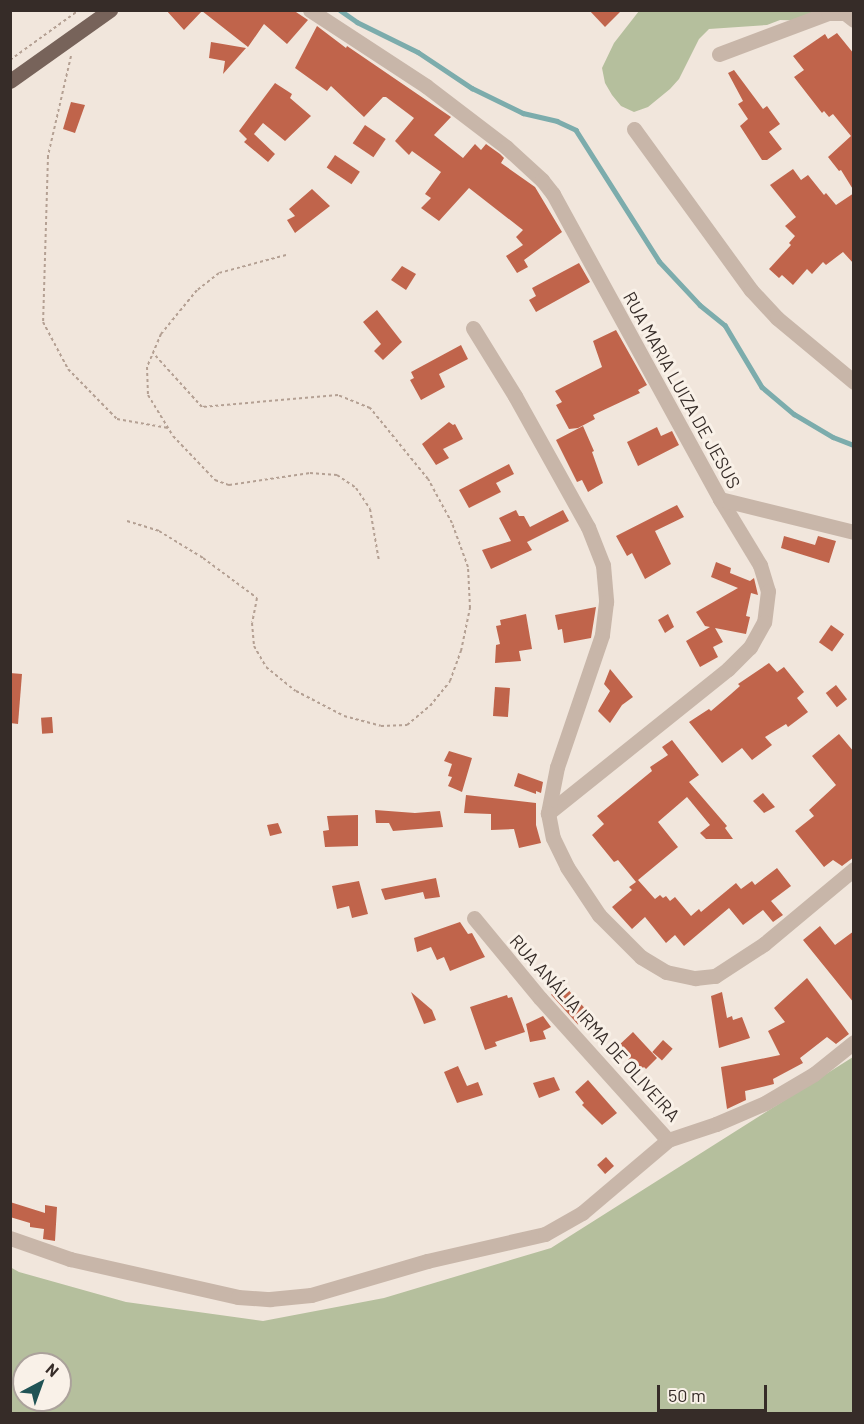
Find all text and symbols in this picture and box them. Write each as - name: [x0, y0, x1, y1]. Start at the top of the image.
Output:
- street label: RUA MARIA LUIZA DE JESUS: [619, 288, 745, 492]
- street label: RUA ANÁLIA IRMA DE OLIVEIRA: [505, 930, 685, 1126]
- north arrow: [12, 1352, 72, 1412]
- text: N: [43, 1359, 63, 1380]
- scale bar: [660, 1373, 770, 1411]
- text: 50 m: [668, 1384, 706, 1406]

